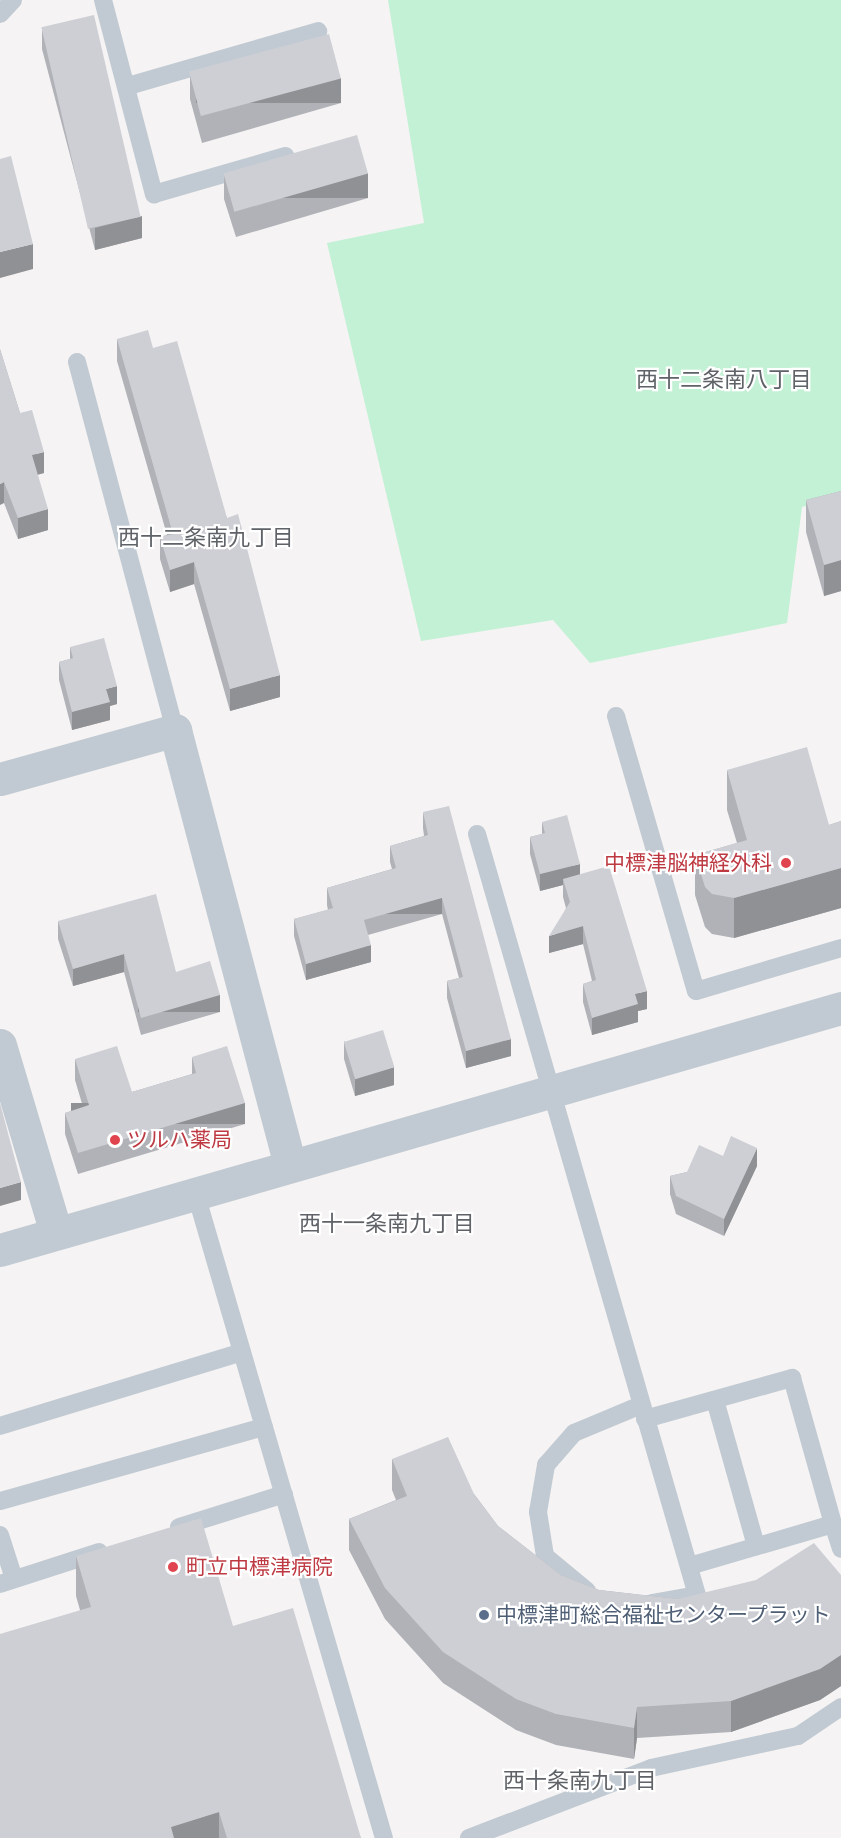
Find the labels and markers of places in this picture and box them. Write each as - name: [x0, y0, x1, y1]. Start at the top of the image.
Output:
- place label: 中標津脳神経外科: [604, 850, 772, 876]
- marker: 中標津脳神経外科: [777, 854, 795, 872]
- place label: ツルハ薬局: [127, 1127, 232, 1153]
- marker: ツルハ薬局: [108, 1133, 122, 1147]
- place label: 町立中標津病院: [186, 1554, 333, 1580]
- marker: 町立中標津病院: [164, 1558, 182, 1576]
- place label: 中標津町総合福祉センタープラット: [496, 1602, 832, 1628]
- marker: 中標津町総合福祉センタープラット: [477, 1608, 491, 1622]

